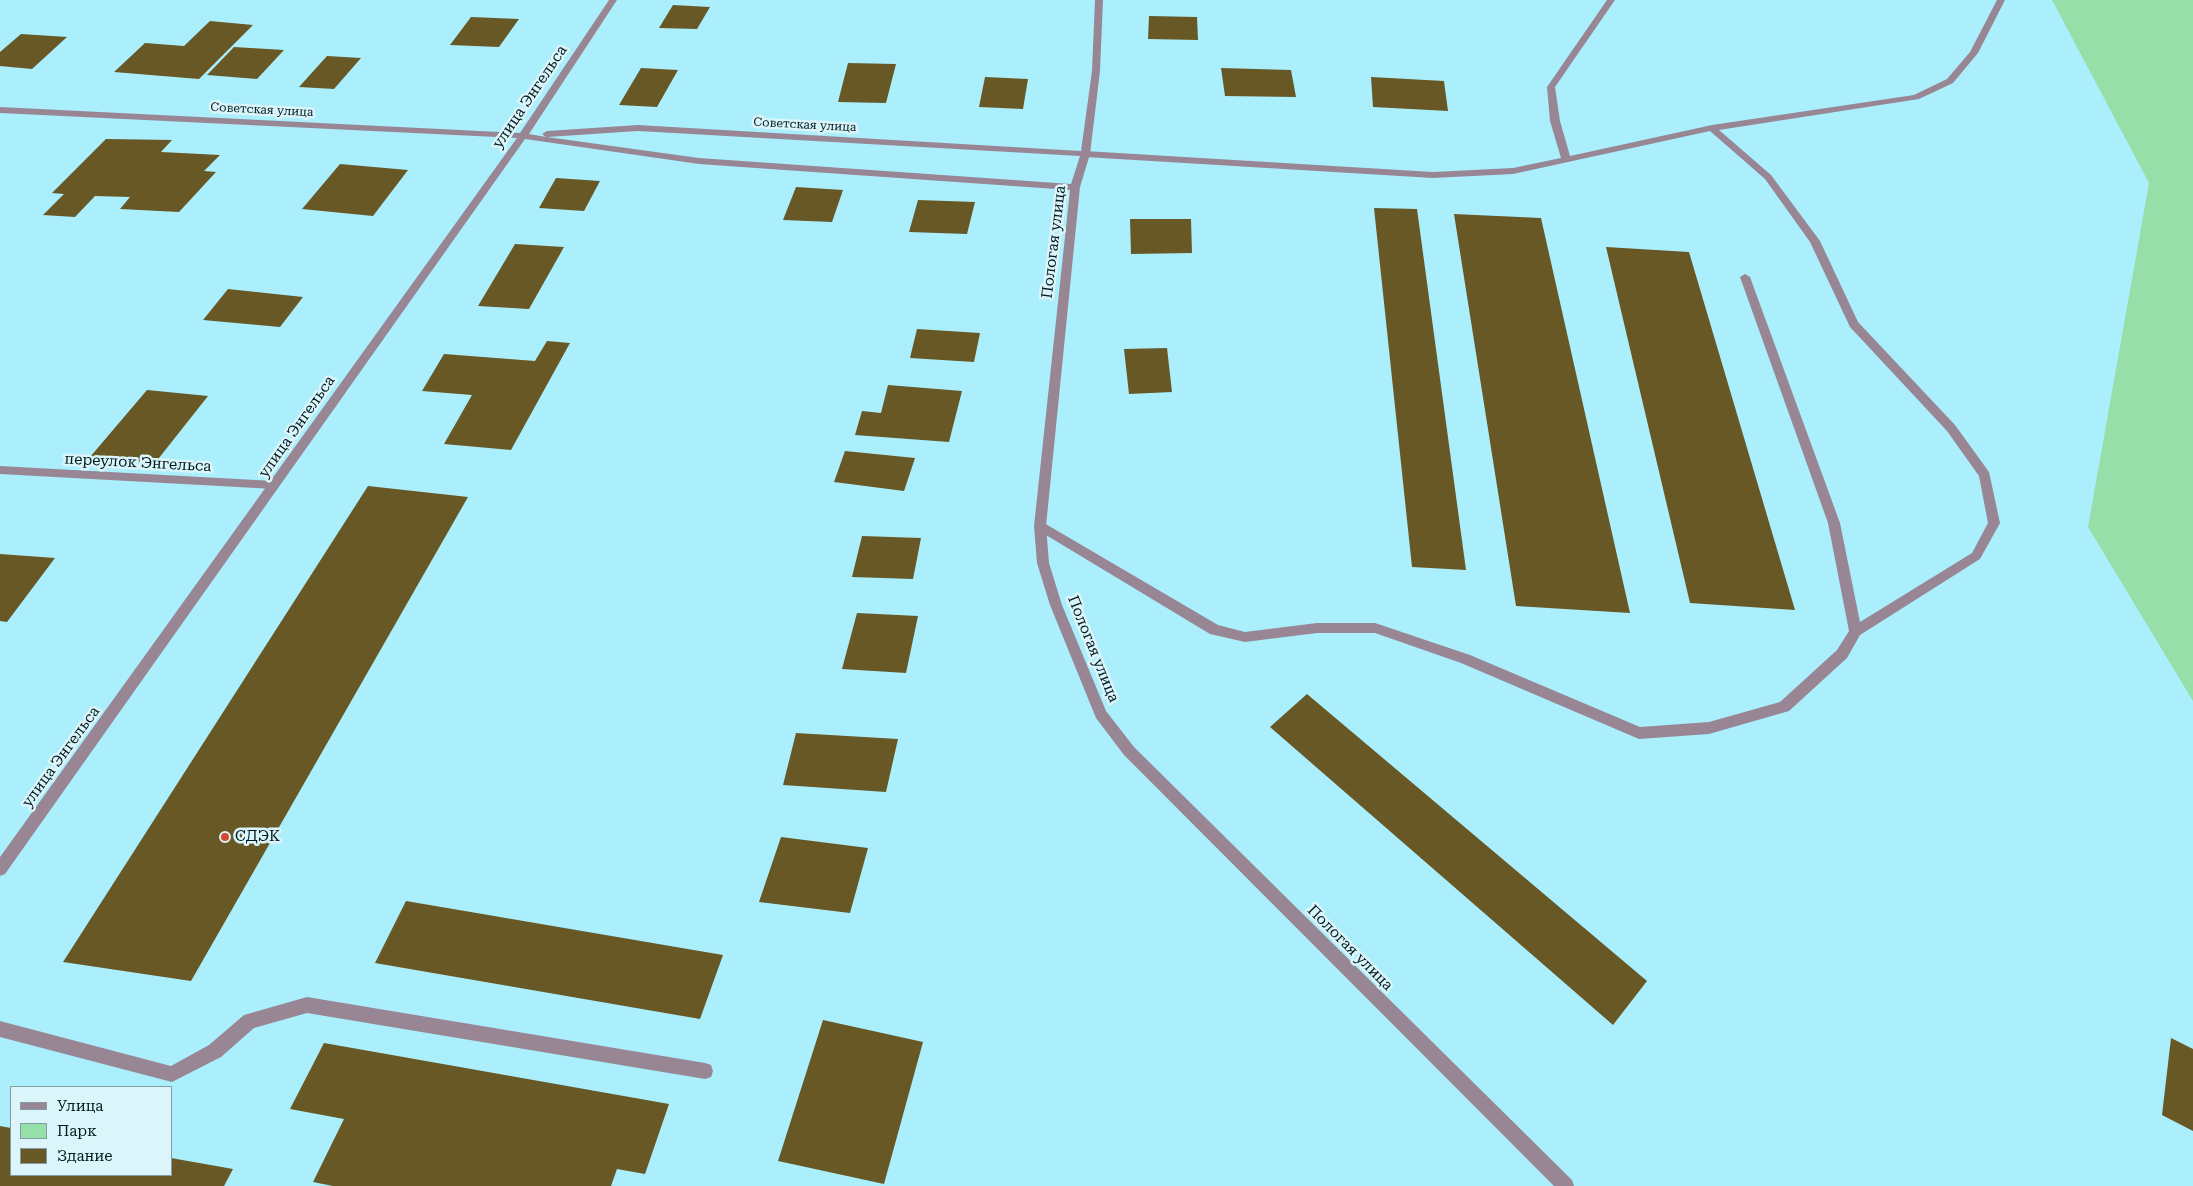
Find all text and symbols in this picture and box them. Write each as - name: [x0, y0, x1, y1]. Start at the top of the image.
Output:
- street label: улица Энгельса: [489, 42, 571, 152]
- street label: Советская улица: [210, 100, 314, 120]
- street label: Советская улица: [753, 115, 857, 135]
- street label: Пологая улица: [1038, 184, 1070, 300]
- street label: улица Энгельса: [255, 373, 339, 481]
- street label: переулок Энгельса: [64, 450, 212, 476]
- street label: Пологая улица: [1063, 593, 1123, 705]
- street label: улица Энгельса: [18, 703, 104, 811]
- place label: СДЭК: [235, 828, 280, 846]
- marker: СДЭК: [219, 831, 231, 843]
- street label: Пологая улица: [1303, 901, 1397, 995]
- legend: [10, 1086, 172, 1176]
- text: Улица: [57, 1097, 103, 1115]
- text: Парк: [57, 1122, 97, 1140]
- text: Здание: [57, 1147, 113, 1165]

